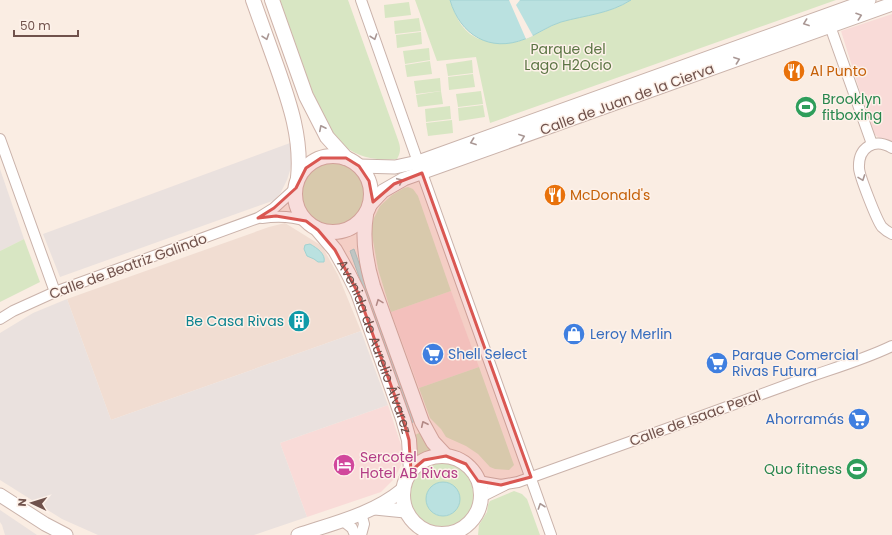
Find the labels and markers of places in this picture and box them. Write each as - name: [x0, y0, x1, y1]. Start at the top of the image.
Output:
- restaurant icon: Al Punto: [781, 58, 807, 84]
- place label: Al Punto: [810, 61, 867, 81]
- place label: Brooklyn fitboxing: [822, 89, 882, 125]
- sports icon: Brooklyn fitboxing: [793, 94, 819, 120]
- restaurant icon: McDonald's: [542, 182, 568, 208]
- place label: McDonald's: [570, 185, 650, 205]
- building icon: Be Casa Rivas: [286, 308, 312, 334]
- place label: Be Casa Rivas: [186, 311, 284, 331]
- shop icon: Leroy Merlin: [561, 321, 587, 347]
- place label: Leroy Merlin: [590, 324, 672, 344]
- supermarket icon: Shell Select: [420, 341, 446, 367]
- place label: Shell Select: [448, 344, 527, 364]
- place label: Parque Comercial Rivas Futura: [732, 345, 859, 381]
- supermarket icon: Parque Comercial Rivas Futura: [704, 350, 730, 376]
- supermarket icon: Ahorramás: [846, 406, 872, 432]
- place label: Ahorramás: [766, 409, 844, 429]
- place label: Sercotel Hotel AB Rivas: [360, 447, 458, 483]
- hotel icon: Sercotel Hotel AB Rivas: [331, 452, 357, 478]
- sports icon: Quo fitness: [844, 456, 870, 482]
- place label: Quo fitness: [764, 459, 842, 479]

